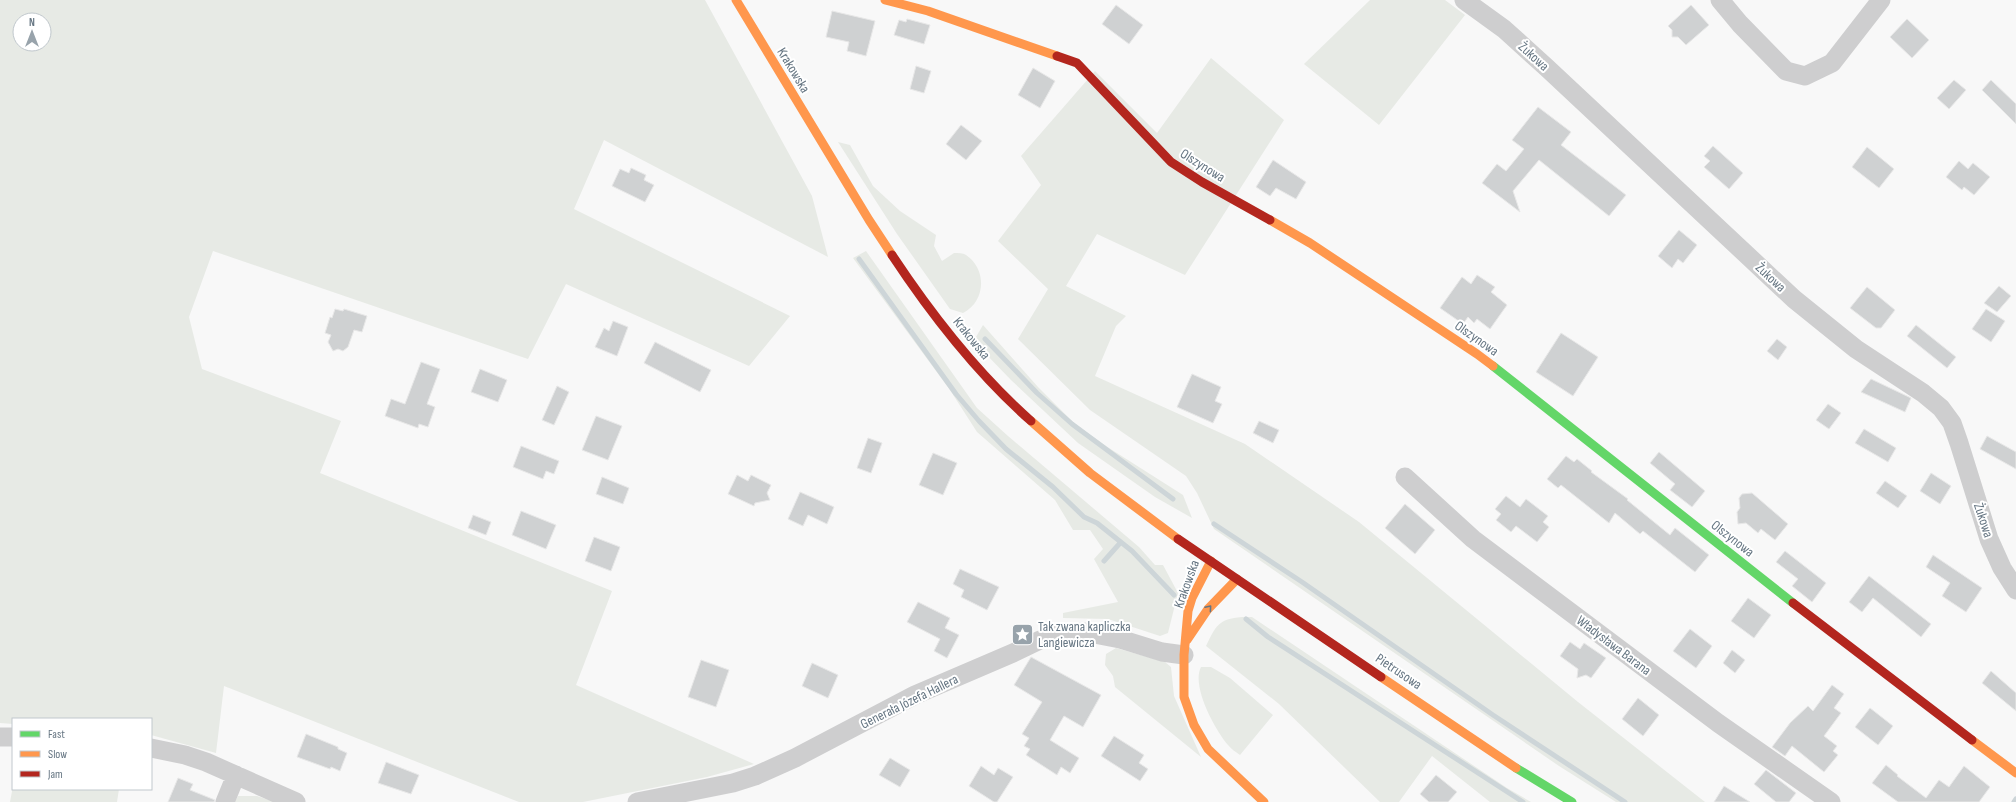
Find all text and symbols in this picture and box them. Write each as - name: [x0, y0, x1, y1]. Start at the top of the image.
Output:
- north arrow: [12, 12, 52, 52]
- text: N: [29, 16, 35, 29]
- street label: Żukowa: [1515, 38, 1553, 75]
- street label: Krakowska: [773, 44, 814, 96]
- street label: Olszynowa: [1177, 145, 1228, 186]
- street label: Żukowa: [1752, 259, 1789, 296]
- street label: Krakowska: [949, 314, 994, 363]
- street label: Olszynowa: [1451, 317, 1502, 360]
- street label: Żukowa: [1970, 501, 1997, 540]
- street label: Olszynowa: [1708, 516, 1757, 560]
- street label: Krakowska: [1170, 558, 1203, 611]
- one-way arrow: [1205, 606, 1212, 613]
- street label: Władysława Barana: [1573, 612, 1654, 679]
- place label: Tak zwana kapliczka Langiewicza: [1038, 618, 1131, 651]
- place icon: Tak zwana kapliczka Langiewicza: [1009, 621, 1035, 647]
- street label: Pietrusowa: [1372, 650, 1425, 693]
- street label: Generała Józefa Hallera: [858, 670, 961, 732]
- legend: [12, 718, 152, 790]
- text: Fast: [48, 727, 65, 742]
- text: Slow: [48, 747, 67, 762]
- text: Jam: [47, 767, 63, 782]

